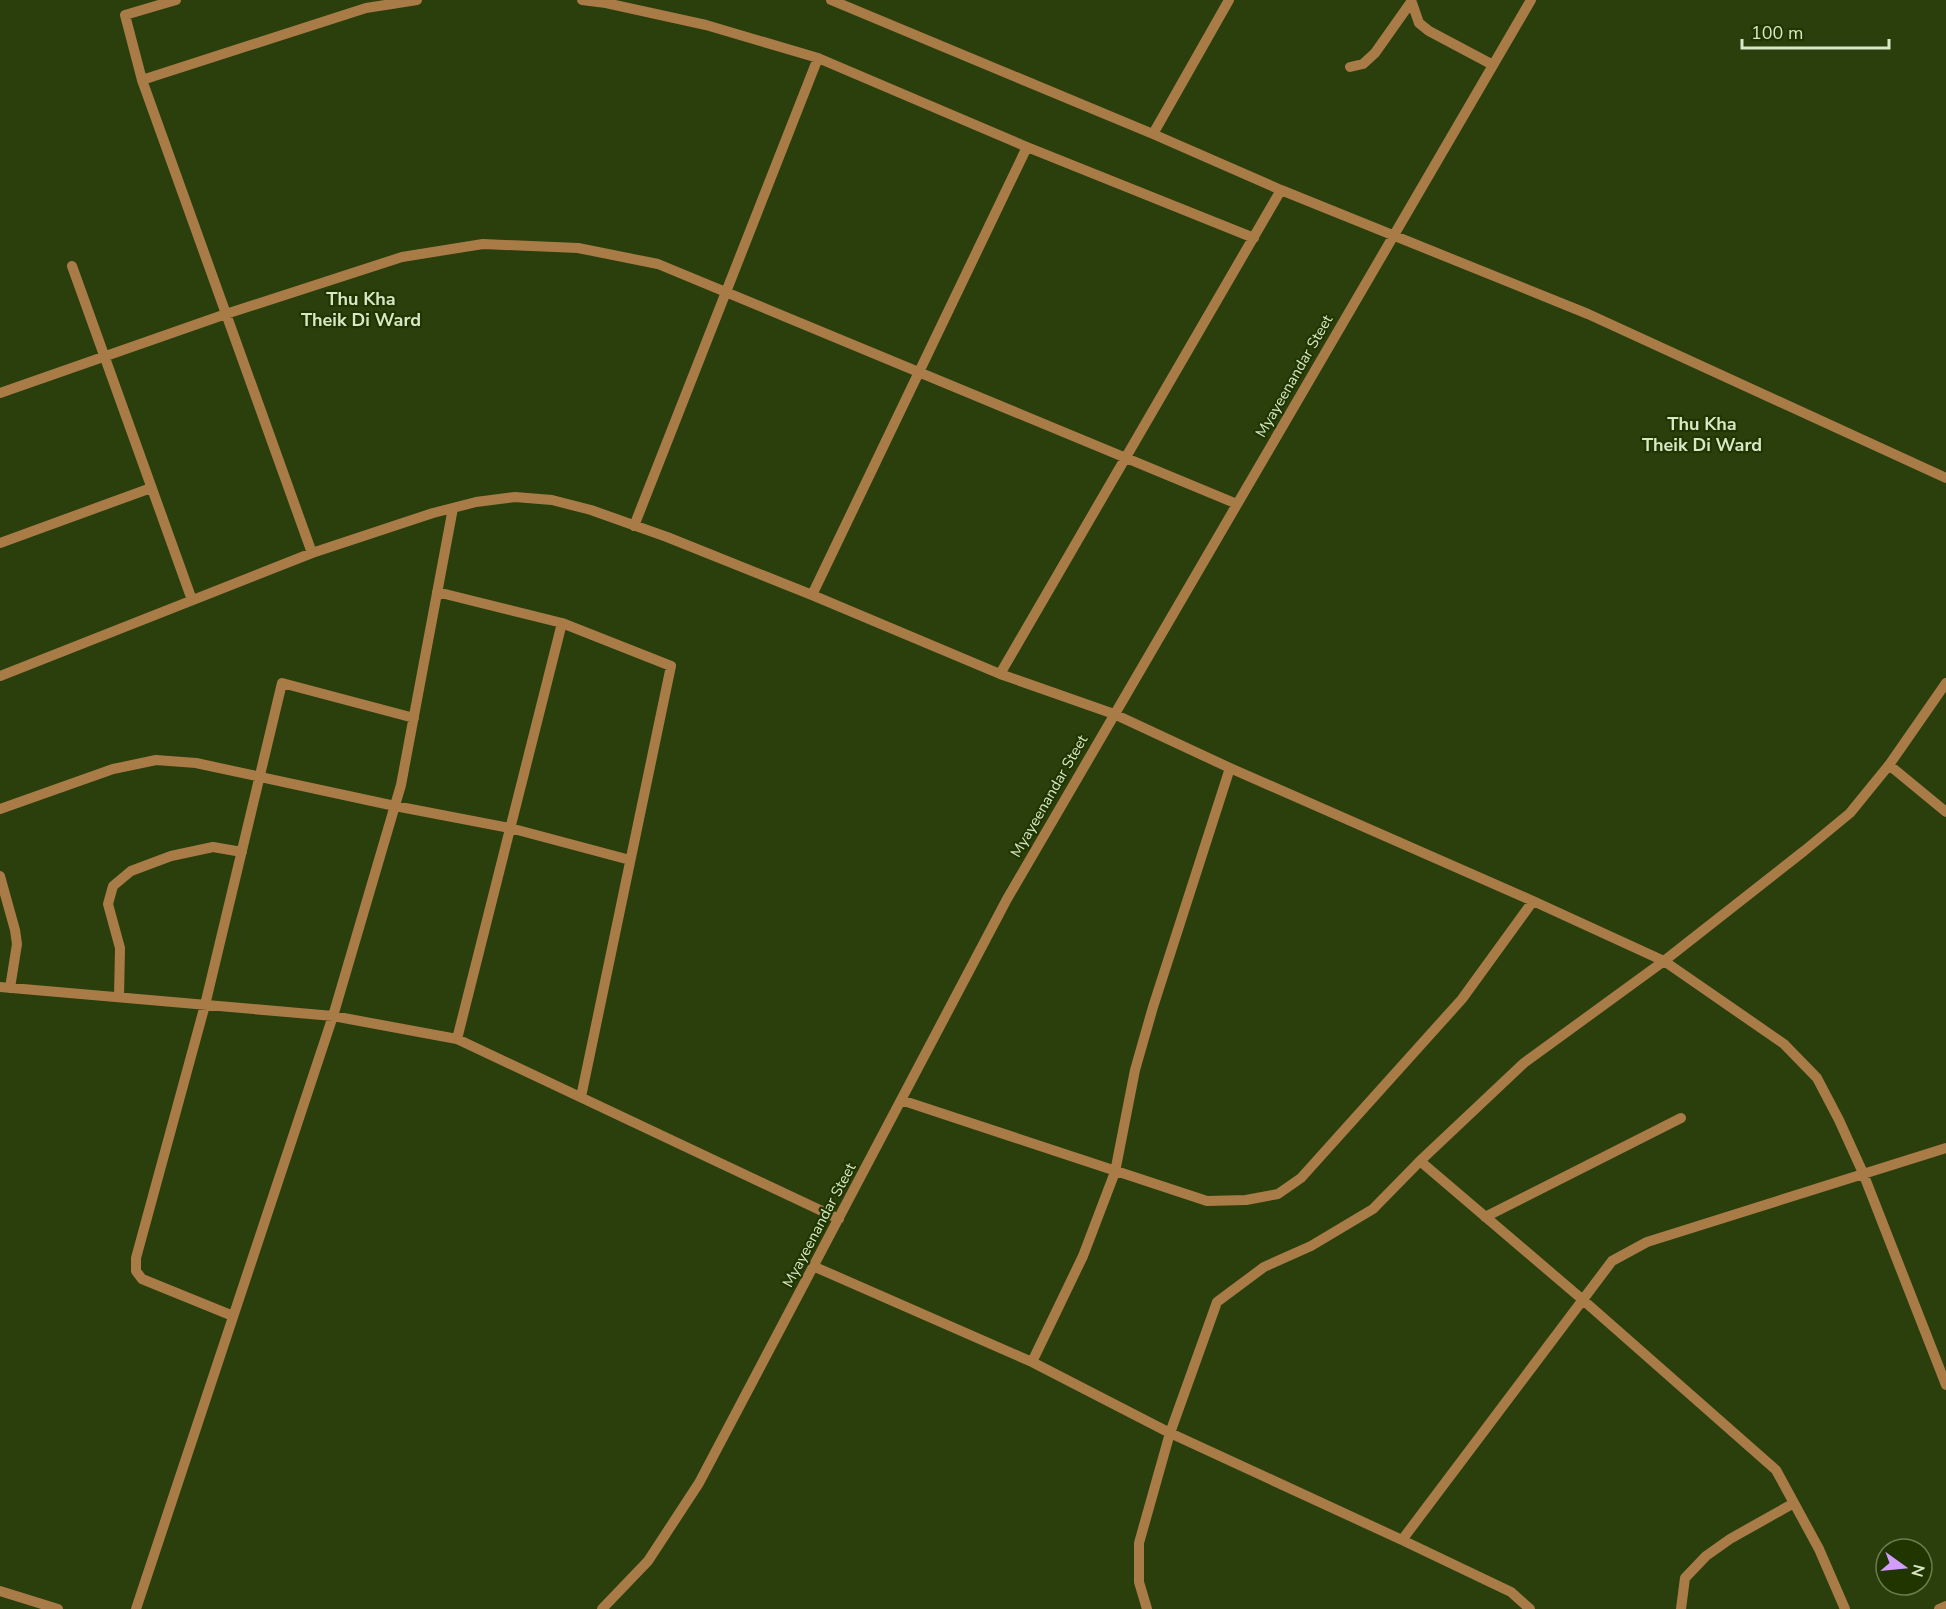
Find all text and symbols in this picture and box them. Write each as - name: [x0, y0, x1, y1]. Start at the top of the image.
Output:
- scale bar: [1742, 12, 1889, 50]
- text: 100 m: [1751, 21, 1803, 45]
- district label: Thu Kha Theik Di Ward: [301, 287, 421, 332]
- street label: Myayeenandar Steet: [1251, 310, 1338, 441]
- district label: Thu Kha Theik Di Ward: [1642, 412, 1762, 457]
- street label: Myayeenandar Steet: [1006, 730, 1093, 861]
- street label: Myayeenandar Steet: [778, 1159, 861, 1291]
- north arrow: [1874, 1537, 1934, 1597]
- text: N: [1905, 1562, 1930, 1579]

